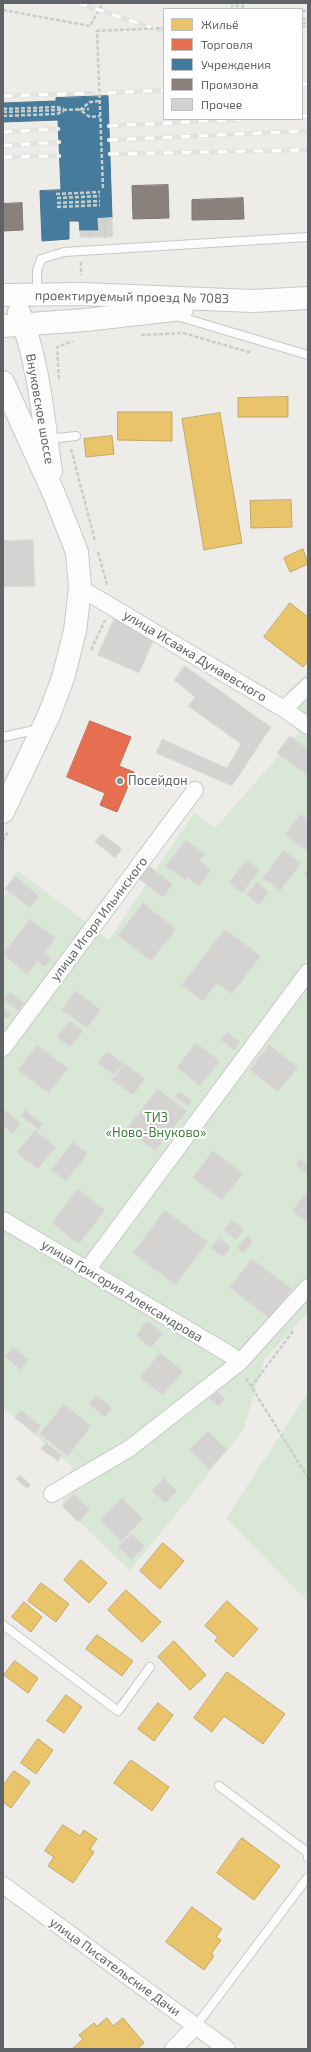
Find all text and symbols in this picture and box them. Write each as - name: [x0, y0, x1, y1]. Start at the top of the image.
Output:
- legend: [163, 8, 303, 120]
- text: Жильё: [201, 17, 238, 31]
- text: Торговля: [201, 37, 253, 51]
- text: Учреждения: [201, 57, 271, 71]
- text: Промзона: [201, 77, 258, 91]
- text: Прочее: [201, 97, 242, 111]
- street label: проектируемый проезд № 7083: [35, 288, 229, 306]
- street label: Внуковское шоссе: [23, 352, 57, 466]
- street label: улица Исаака Дунаевского: [120, 607, 270, 705]
- place label: Посейдон: [128, 773, 188, 789]
- marker: Посейдон: [115, 776, 125, 786]
- street label: улица Игоря Ильинского: [47, 854, 151, 984]
- park label: ТИЗ «Ново-Внуково»: [106, 1110, 206, 1141]
- street label: улица Григория Александрова: [38, 1236, 206, 1346]
- street label: улица Писательские Дачи: [46, 1914, 184, 2020]

